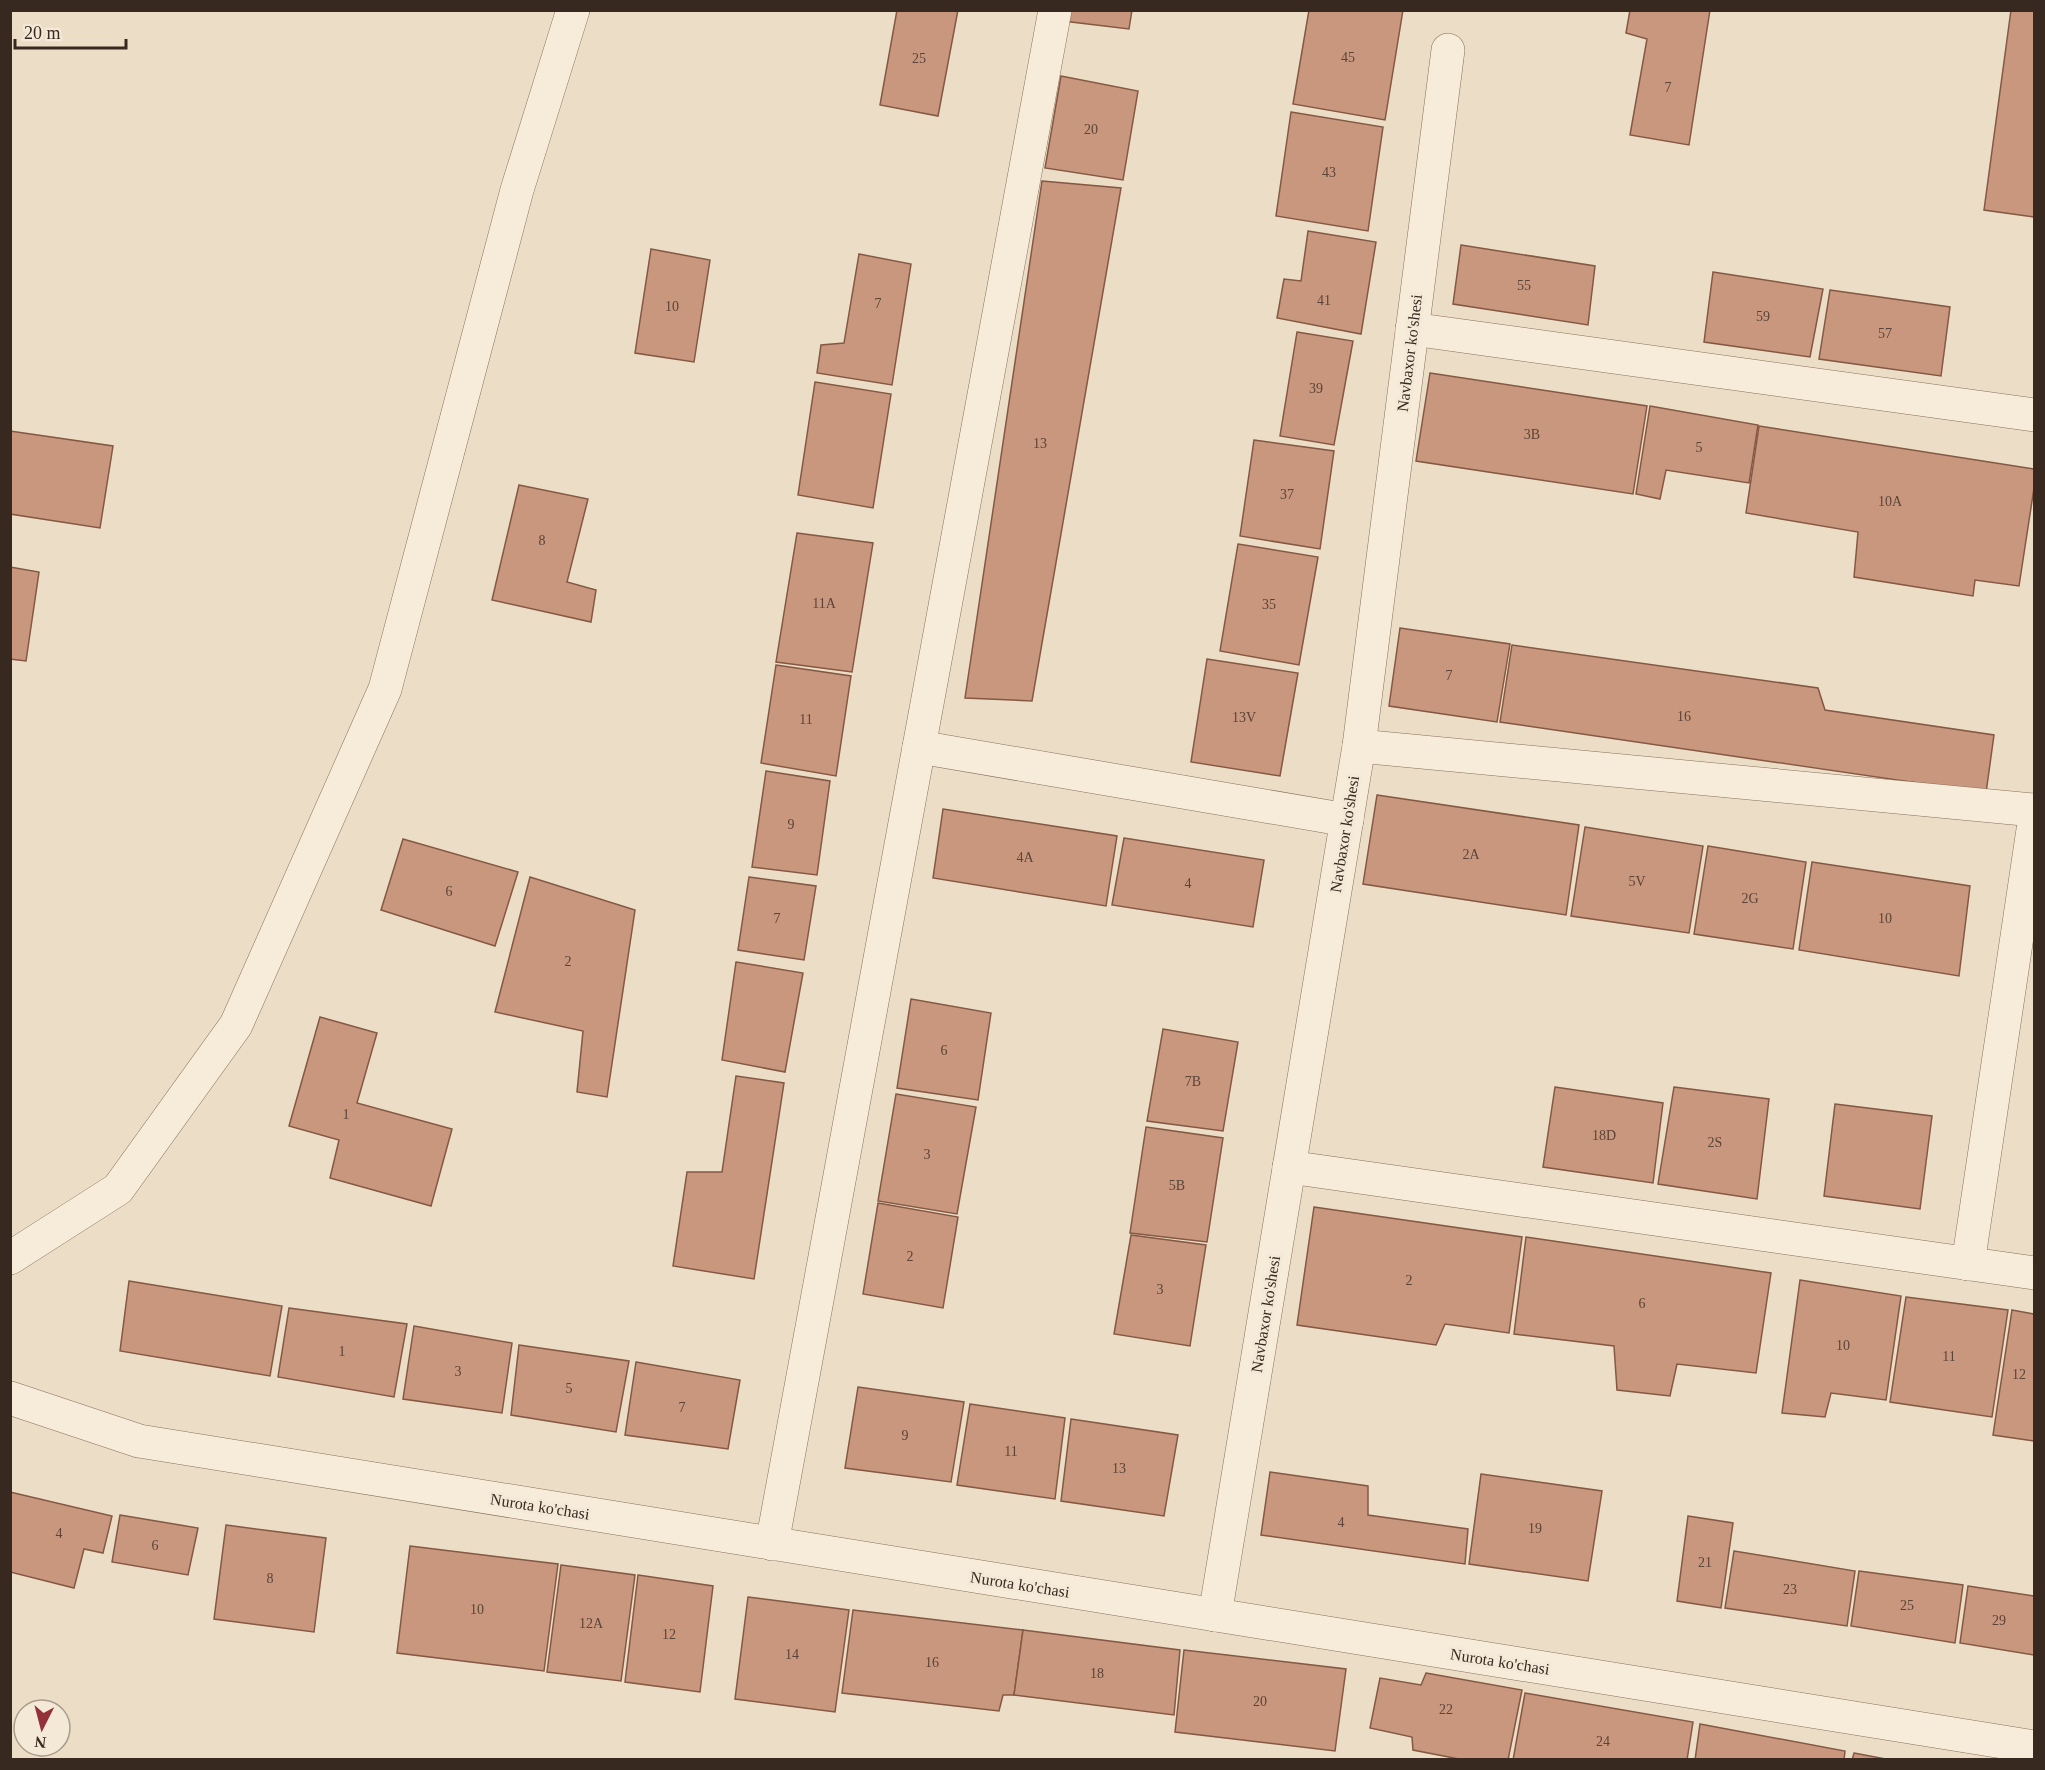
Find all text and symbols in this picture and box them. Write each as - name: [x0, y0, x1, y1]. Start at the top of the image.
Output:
- scale bar: [15, 12, 126, 50]
- text: 20 m: [24, 23, 61, 43]
- house number: 45: [1341, 50, 1355, 65]
- house number: 25: [912, 51, 926, 66]
- house number: 7: [1665, 80, 1672, 95]
- house number: 20: [1084, 122, 1098, 137]
- house number: 43: [1322, 165, 1336, 180]
- house number: 55: [1517, 278, 1531, 293]
- house number: 41: [1317, 293, 1331, 308]
- street label: Navbaxor ko'shesi: [1394, 293, 1425, 413]
- house number: 7: [875, 296, 882, 311]
- house number: 10: [665, 299, 679, 314]
- house number: 59: [1756, 309, 1770, 324]
- house number: 57: [1878, 326, 1892, 341]
- house number: 39: [1309, 381, 1323, 396]
- house number: 3B: [1524, 427, 1540, 442]
- house number: 13: [1033, 436, 1047, 451]
- house number: 5: [1696, 440, 1703, 455]
- house number: 37: [1280, 487, 1294, 502]
- house number: 10A: [1878, 494, 1903, 509]
- house number: 8: [539, 533, 546, 548]
- house number: 11A: [812, 596, 837, 611]
- house number: 35: [1262, 597, 1276, 612]
- house number: 7: [1446, 668, 1453, 683]
- house number: 16: [1677, 709, 1691, 724]
- house number: 13V: [1232, 710, 1256, 725]
- house number: 11: [799, 712, 813, 727]
- street label: Navbaxor ko'shesi: [1327, 774, 1362, 894]
- house number: 9: [788, 817, 795, 832]
- house number: 2A: [1462, 847, 1480, 862]
- house number: 4A: [1016, 850, 1034, 865]
- house number: 5V: [1628, 874, 1646, 889]
- house number: 4: [1185, 876, 1192, 891]
- house number: 6: [446, 884, 453, 899]
- house number: 2G: [1741, 891, 1759, 906]
- house number: 7: [774, 911, 781, 926]
- house number: 10: [1878, 911, 1892, 926]
- house number: 2: [565, 954, 572, 969]
- house number: 6: [941, 1043, 948, 1058]
- house number: 7B: [1185, 1074, 1201, 1089]
- house number: 1: [343, 1107, 350, 1122]
- house number: 18D: [1592, 1128, 1616, 1143]
- house number: 2S: [1708, 1135, 1722, 1150]
- house number: 3: [924, 1147, 931, 1162]
- house number: 5B: [1169, 1178, 1185, 1193]
- house number: 2: [907, 1249, 914, 1264]
- street label: Navbaxor ko'shesi: [1248, 1254, 1283, 1374]
- house number: 2: [1406, 1273, 1413, 1288]
- house number: 3: [1157, 1282, 1164, 1297]
- house number: 6: [1639, 1296, 1646, 1311]
- house number: 10: [1836, 1338, 1850, 1353]
- house number: 1: [339, 1344, 346, 1359]
- house number: 11: [1942, 1349, 1956, 1364]
- house number: 3: [455, 1364, 462, 1379]
- house number: 12: [2012, 1367, 2026, 1382]
- house number: 5: [566, 1381, 573, 1396]
- house number: 7: [679, 1400, 686, 1415]
- house number: 9: [902, 1428, 909, 1443]
- house number: 11: [1004, 1444, 1018, 1459]
- house number: 13: [1112, 1461, 1126, 1476]
- street label: Nurota ko'chasi: [489, 1490, 591, 1523]
- house number: 4: [1338, 1515, 1345, 1530]
- house number: 19: [1528, 1521, 1542, 1536]
- house number: 4: [56, 1526, 63, 1541]
- house number: 6: [152, 1538, 159, 1553]
- house number: 21: [1698, 1555, 1712, 1570]
- street label: Nurota ko'chasi: [969, 1568, 1071, 1601]
- house number: 8: [267, 1571, 274, 1586]
- house number: 23: [1783, 1582, 1797, 1597]
- house number: 25: [1900, 1598, 1914, 1613]
- house number: 10: [470, 1602, 484, 1617]
- house number: 29: [1992, 1613, 2006, 1628]
- house number: 12A: [579, 1616, 604, 1631]
- house number: 12: [662, 1627, 676, 1642]
- street label: Nurota ko'chasi: [1449, 1645, 1551, 1678]
- house number: 14: [785, 1647, 799, 1662]
- house number: 16: [925, 1655, 939, 1670]
- house number: 18: [1090, 1666, 1104, 1681]
- house number: 20: [1253, 1694, 1267, 1709]
- north arrow: [12, 1698, 72, 1758]
- house number: 22: [1439, 1702, 1453, 1717]
- text: N: [33, 1733, 47, 1751]
- house number: 24: [1596, 1734, 1610, 1749]

